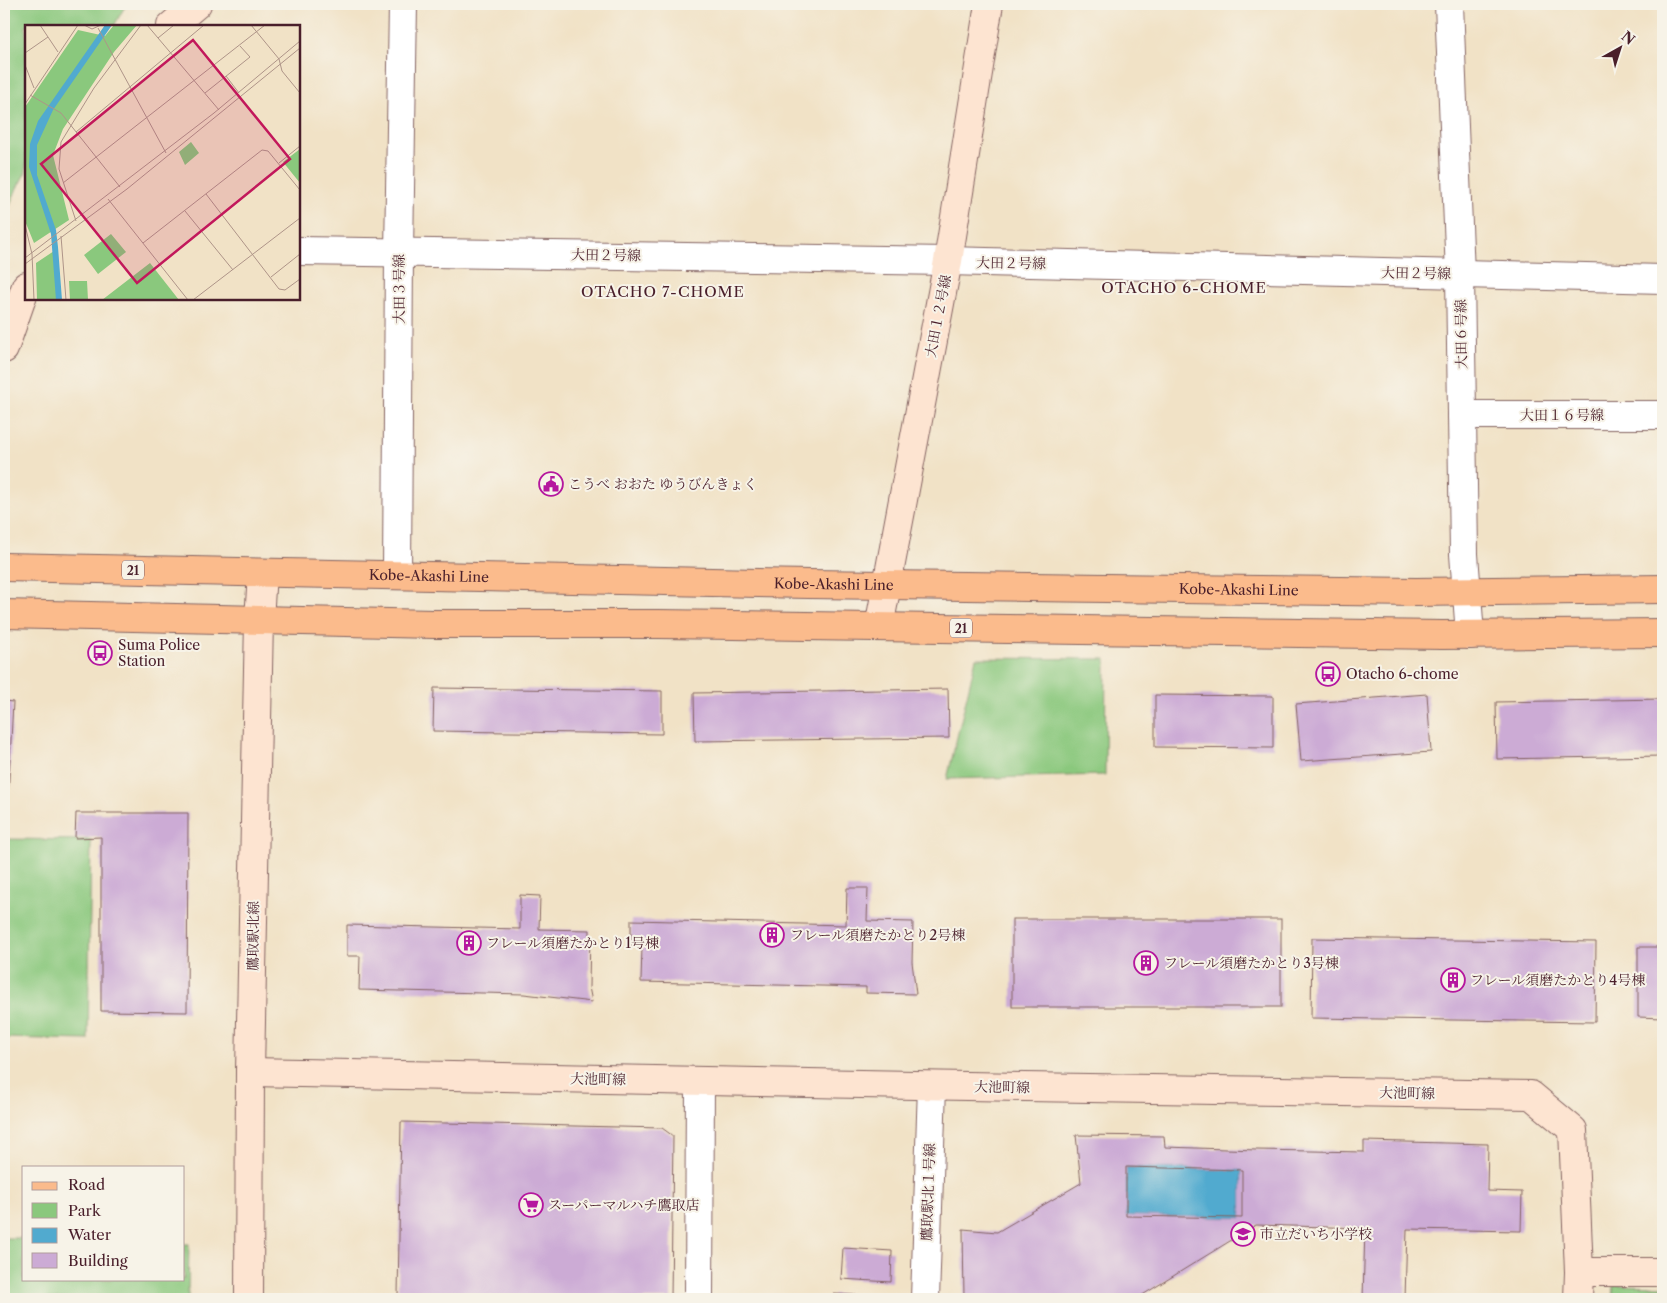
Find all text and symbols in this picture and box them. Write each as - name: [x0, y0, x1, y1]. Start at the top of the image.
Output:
- north arrow: [1594, 22, 1644, 72]
- inset map: [25, 25, 300, 300]
- text: N: [1618, 27, 1639, 49]
- street label: 大田２号線: [571, 245, 641, 265]
- street label: 大田２号線: [976, 253, 1046, 273]
- street label: 大田３号線: [390, 254, 408, 324]
- street label: 大田２号線: [1381, 263, 1451, 283]
- street label: 大田１２号線: [921, 273, 955, 359]
- district label: OTACHO 6-CHOME: [1101, 278, 1267, 297]
- district label: OTACHO 7-CHOME: [581, 282, 745, 301]
- street label: 大田６号線: [1451, 299, 1471, 369]
- street label: 大田１６号線: [1520, 406, 1604, 424]
- public building icon: こうべ おおた ゆうびんきょく: [538, 471, 564, 497]
- place label: こうべ おおた ゆうびんきょく: [568, 475, 757, 493]
- road number: 21: [122, 560, 144, 580]
- street label: Kobe-Akashi Line: [369, 566, 489, 586]
- street label: Kobe-Akashi Line: [774, 574, 894, 594]
- street label: Kobe-Akashi Line: [1179, 580, 1299, 599]
- road number: 21: [950, 618, 972, 638]
- place label: Suma Police Station: [118, 636, 200, 670]
- bus stop icon: Suma Police Station: [87, 640, 113, 666]
- bus stop icon: Otacho 6-chome: [1315, 661, 1341, 687]
- place label: Otacho 6-chome: [1346, 665, 1459, 683]
- street label: 鷹取駅北線: [243, 901, 263, 971]
- building icon: フレール須磨たかとり2号棟: [759, 922, 785, 948]
- place label: フレール須磨たかとり2号棟: [790, 926, 965, 944]
- building icon: フレール須磨たかとり1号棟: [456, 930, 482, 956]
- place label: フレール須磨たかとり1号棟: [486, 934, 659, 952]
- building icon: フレール須磨たかとり3号棟: [1133, 950, 1159, 976]
- place label: フレール須磨たかとり3号棟: [1164, 954, 1339, 972]
- building icon: フレール須磨たかとり4号棟: [1440, 967, 1466, 993]
- place label: フレール須磨たかとり4号棟: [1470, 971, 1645, 989]
- street label: 大池町線: [570, 1070, 626, 1088]
- street label: 大池町線: [974, 1078, 1030, 1096]
- street label: 大池町線: [1379, 1084, 1435, 1102]
- street label: 鷹取駅北１号線: [917, 1143, 939, 1241]
- legend: [22, 1166, 185, 1280]
- text: Road: [68, 1175, 105, 1194]
- supermarket icon: スーパーマルハチ鷹取店: [518, 1192, 544, 1218]
- place label: スーパーマルハチ鷹取店: [548, 1196, 700, 1214]
- text: Park: [68, 1201, 102, 1220]
- school or university icon: 市立だいち小学校: [1230, 1221, 1256, 1247]
- text: Water: [67, 1225, 112, 1244]
- place label: 市立だいち小学校: [1260, 1225, 1372, 1243]
- text: Building: [68, 1251, 128, 1270]

